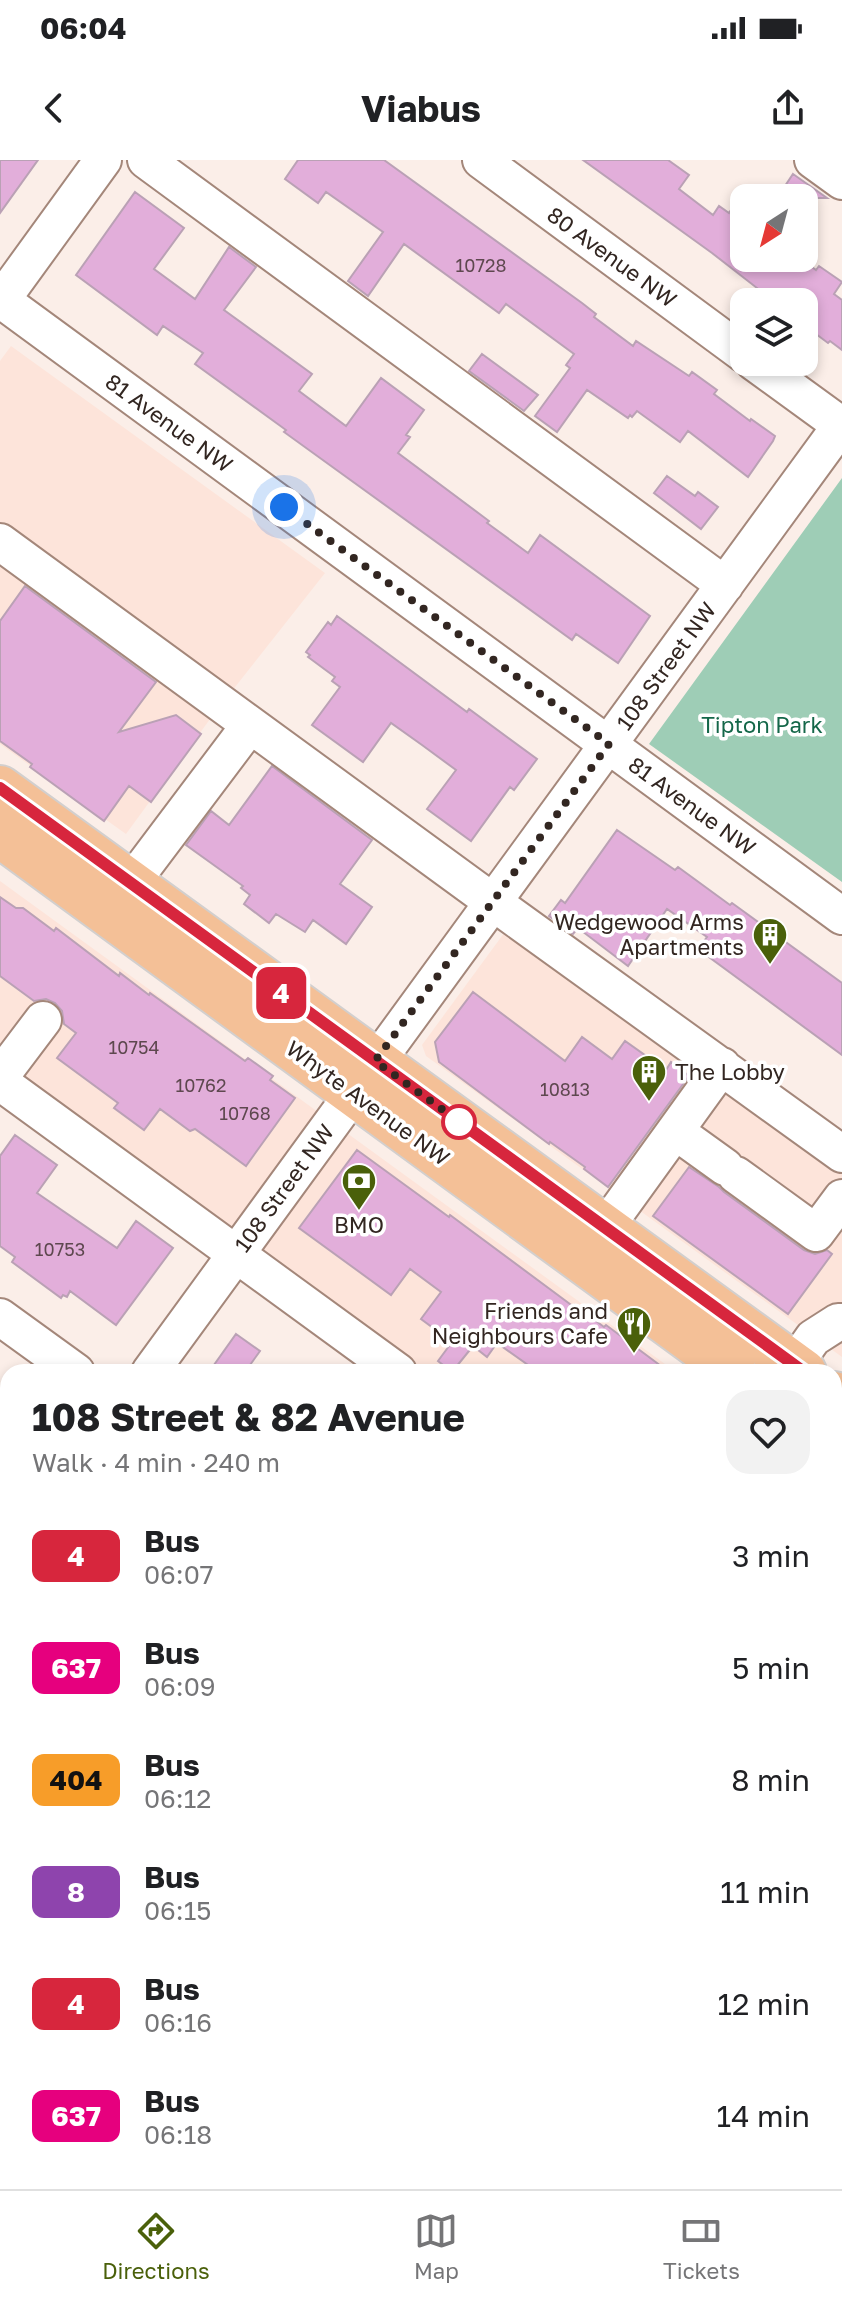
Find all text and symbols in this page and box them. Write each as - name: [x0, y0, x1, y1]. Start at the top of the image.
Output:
- text: 06:04: [40, 10, 126, 46]
- icon: back: [32, 86, 76, 130]
- icon: share: [766, 86, 810, 130]
- text: Viabus: [361, 87, 481, 130]
- north arrow: [730, 184, 818, 272]
- map controls: [730, 184, 818, 376]
- street label: 80 Avenue NW: [542, 201, 682, 313]
- house number: 10728: [456, 254, 506, 276]
- button: layers: [730, 288, 818, 376]
- street label: 81 Avenue NW: [100, 367, 238, 478]
- your location: [264, 487, 304, 527]
- street label: 108 Street NW: [610, 596, 721, 735]
- park label: Tipton Park: [701, 711, 823, 738]
- street label: 81 Avenue NW: [623, 750, 761, 861]
- place label: Wedgewood Arms Apartments: [554, 908, 744, 960]
- building icon: Wedgewood Arms Apartments: [751, 916, 789, 966]
- line badge: 4: [255, 967, 307, 1019]
- text: 4: [272, 976, 290, 1009]
- street label: Whyte Avenue NW: [281, 1034, 455, 1171]
- house number: 10754: [109, 1036, 159, 1058]
- building icon: The Lobby: [630, 1053, 668, 1103]
- place label: The Lobby: [675, 1058, 785, 1085]
- house number: 10762: [176, 1074, 226, 1096]
- house number: 10813: [540, 1078, 590, 1100]
- house number: 10768: [219, 1102, 271, 1124]
- unlabelled marker: [442, 1105, 476, 1139]
- street label: 108 Street NW: [228, 1118, 339, 1257]
- bank icon: BMO: [340, 1162, 378, 1212]
- place label: BMO: [334, 1211, 384, 1238]
- house number: 10753: [35, 1238, 85, 1260]
- place label: Friends and Neighbours Cafe: [432, 1297, 608, 1349]
- restaurant icon: Friends and Neighbours Cafe: [615, 1305, 653, 1355]
- button: heart: [726, 1390, 810, 1474]
- text: 108 Street & 82 Avenue: [32, 1394, 465, 1439]
- text: Walk · 4 min · 240 m: [32, 1447, 280, 1478]
- text: Bus: [144, 1523, 200, 1559]
- text: 3 min: [732, 1538, 810, 1574]
- text: 4: [67, 1539, 85, 1572]
- text: 06:07: [144, 1559, 214, 1590]
- text: Bus: [144, 1635, 200, 1671]
- text: 5 min: [732, 1650, 810, 1686]
- text: 637: [51, 1651, 101, 1684]
- text: 06:09: [144, 1671, 216, 1702]
- text: Bus: [144, 1747, 200, 1783]
- text: 8 min: [731, 1762, 810, 1798]
- text: 404: [49, 1763, 103, 1796]
- text: 06:12: [144, 1783, 211, 1814]
- text: Bus: [144, 1859, 200, 1895]
- text: 11 min: [720, 1874, 810, 1910]
- text: 8: [67, 1875, 85, 1908]
- text: 06:15: [144, 1895, 211, 1926]
- text: Bus: [144, 1971, 200, 2007]
- text: 12 min: [718, 1986, 810, 2022]
- text: 4: [67, 1987, 85, 2020]
- text: 06:16: [144, 2007, 212, 2038]
- text: Bus: [144, 2083, 200, 2119]
- text: 14 min: [717, 2098, 810, 2134]
- text: 637: [51, 2099, 101, 2132]
- text: 06:18: [144, 2119, 212, 2150]
- tab: Directions: [102, 2209, 210, 2284]
- tab: Map: [414, 2209, 459, 2284]
- tab: Tickets: [663, 2209, 740, 2284]

